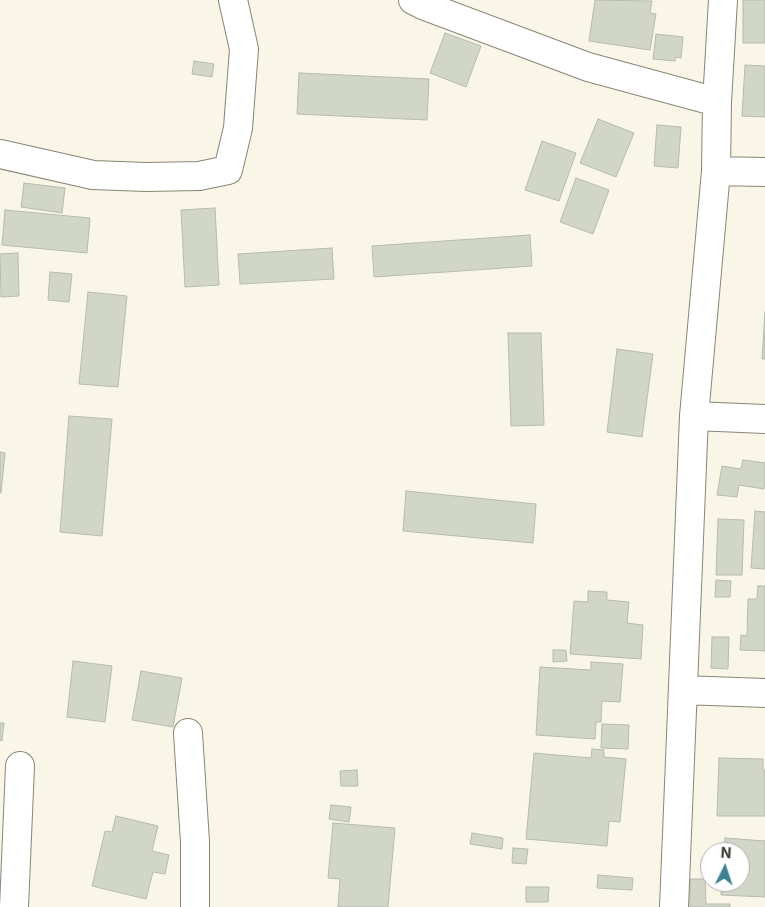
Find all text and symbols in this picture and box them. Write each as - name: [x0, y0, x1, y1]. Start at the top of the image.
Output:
- north arrow: [700, 842, 750, 892]
- text: N: [720, 844, 732, 861]

